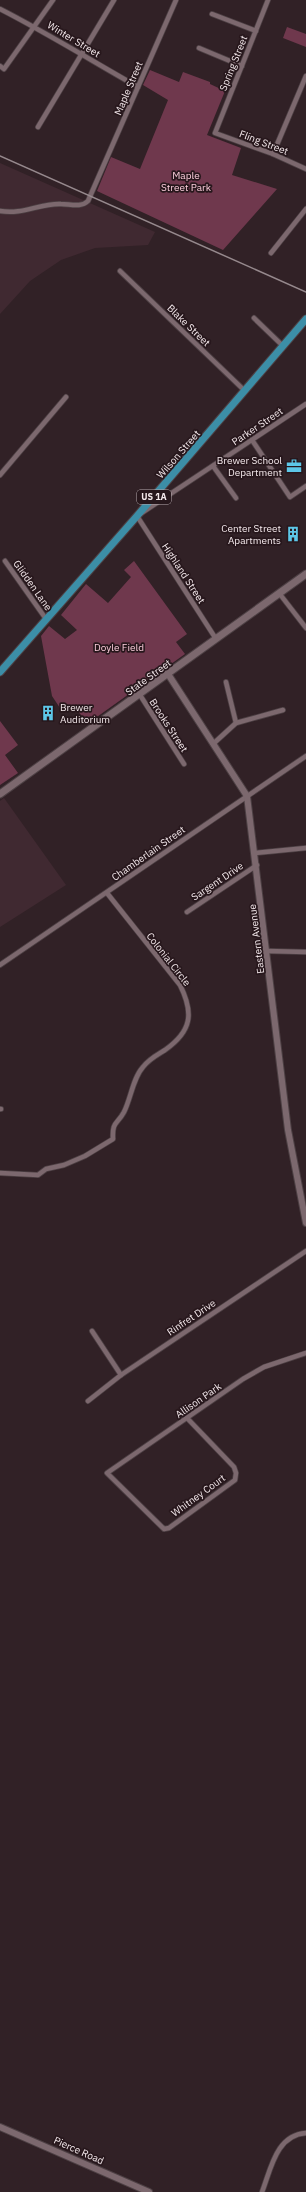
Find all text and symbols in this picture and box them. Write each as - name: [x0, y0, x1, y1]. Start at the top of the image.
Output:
- street label: Winter Street: [45, 19, 103, 61]
- street label: Spring Street: [216, 33, 251, 93]
- street label: Maple Street: [111, 59, 146, 117]
- street label: Fling Street: [237, 127, 291, 158]
- park label: Maple Street Park: [161, 169, 212, 194]
- street label: Blake Street: [164, 302, 213, 349]
- street label: Parker Street: [229, 404, 286, 448]
- street label: Wilson Street: [154, 427, 203, 481]
- place label: Brewer School Department: [217, 454, 282, 479]
- office icon: Brewer School Department: [285, 457, 303, 475]
- road number: US 1A: [137, 490, 171, 504]
- place label: Center Street Apartments: [221, 522, 281, 547]
- building icon: Center Street Apartments: [284, 525, 302, 543]
- street label: Highland Street: [159, 540, 208, 607]
- street label: Glidden Lane: [10, 557, 55, 614]
- park label: Doyle Field: [94, 641, 144, 654]
- street label: State Street: [123, 656, 174, 698]
- street label: Brooks Street: [146, 696, 191, 755]
- place label: Brewer Auditorium: [60, 701, 110, 726]
- building icon: Brewer Auditorium: [39, 704, 57, 722]
- street label: Chamberlain Street: [109, 823, 188, 884]
- street label: Sargent Drive: [189, 859, 246, 904]
- street label: Eastern Avenue: [246, 903, 267, 974]
- street label: Colonial Circle: [144, 930, 194, 989]
- street label: Rinfret Drive: [164, 1296, 219, 1338]
- street label: Allison Park: [173, 1379, 224, 1421]
- street label: Whitney Court: [169, 1471, 228, 1519]
- street label: Pierce Road: [52, 2134, 106, 2167]

